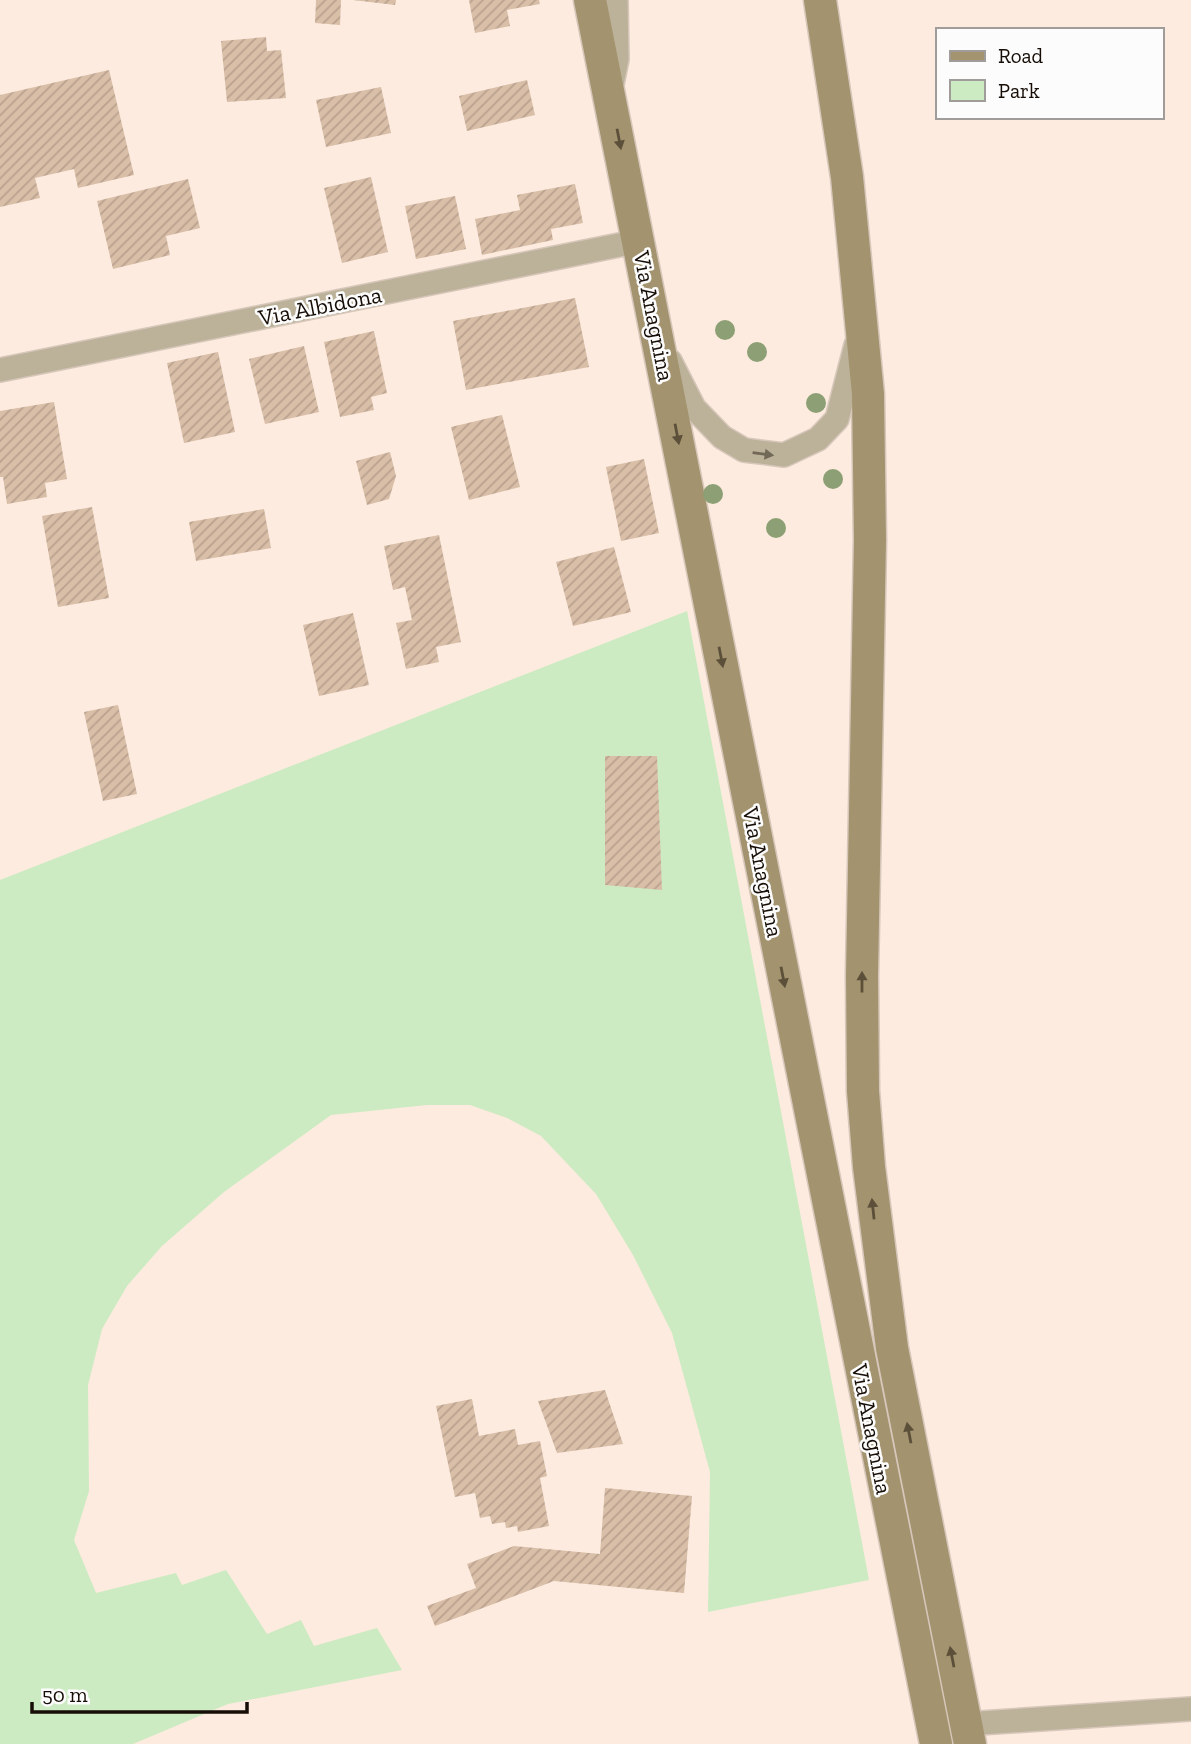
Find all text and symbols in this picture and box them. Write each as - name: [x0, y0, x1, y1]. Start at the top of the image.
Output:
- legend: [936, 28, 1163, 119]
- text: Road: [998, 43, 1044, 68]
- text: Park: [998, 78, 1040, 103]
- one-way arrow: [613, 128, 624, 150]
- street label: Via Anagnina: [627, 247, 680, 384]
- street label: Via Albidona: [255, 280, 384, 332]
- one-way arrow: [672, 423, 683, 445]
- one-way arrow: [752, 449, 774, 460]
- one-way arrow: [715, 646, 726, 668]
- street label: Via Anagnina: [736, 803, 789, 940]
- one-way arrow: [778, 966, 789, 988]
- one-way arrow: [856, 970, 868, 992]
- one-way arrow: [867, 1197, 878, 1219]
- street label: Via Anagnina: [845, 1360, 898, 1497]
- one-way arrow: [903, 1422, 914, 1444]
- one-way arrow: [946, 1646, 957, 1668]
- scale bar: [32, 1670, 247, 1714]
- text: 50 m: [42, 1682, 88, 1707]

